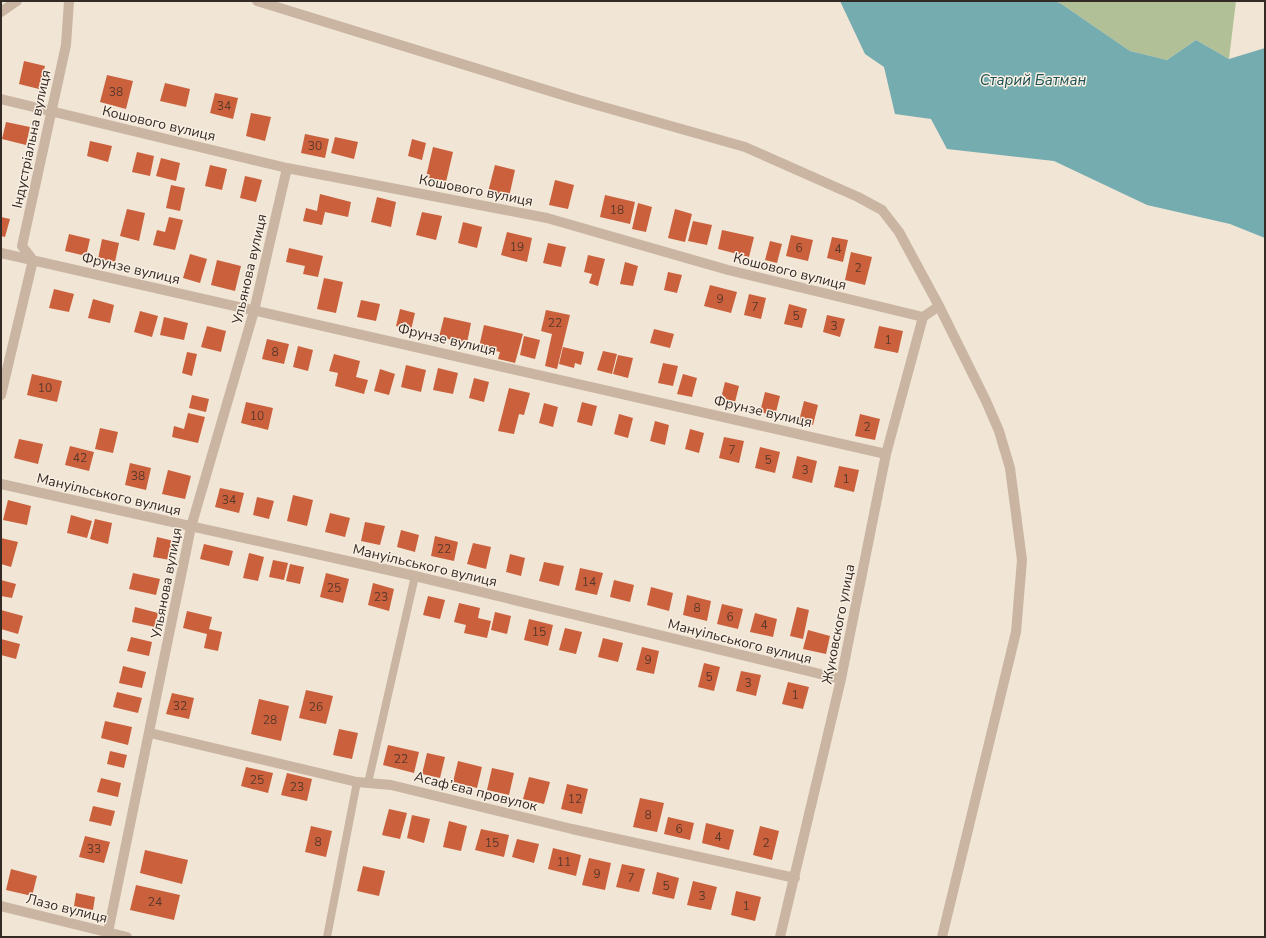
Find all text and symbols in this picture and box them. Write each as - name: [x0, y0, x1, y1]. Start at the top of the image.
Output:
- street label: Індустріальна вулиця: [8, 68, 55, 210]
- water label: Старий Батман: [980, 70, 1086, 90]
- house number: 38: [109, 84, 123, 100]
- house number: 34: [217, 98, 231, 114]
- street label: Кошового вулиця: [100, 101, 217, 146]
- house number: 30: [308, 138, 322, 154]
- street label: Кошового вулиця: [417, 170, 535, 211]
- house number: 18: [610, 202, 624, 218]
- street label: Ульянова вулиця: [227, 212, 271, 327]
- house number: 19: [510, 239, 524, 255]
- house number: 6: [795, 240, 803, 256]
- house number: 4: [834, 241, 842, 257]
- street label: Фрунзе вулиця: [80, 248, 182, 289]
- street label: Кошового вулиця: [731, 248, 848, 295]
- house number: 2: [854, 260, 862, 276]
- house number: 9: [716, 291, 724, 307]
- house number: 7: [751, 299, 759, 315]
- house number: 5: [792, 308, 800, 324]
- house number: 22: [548, 315, 562, 331]
- house number: 3: [830, 318, 838, 334]
- street label: Фрунзе вулиця: [396, 319, 498, 360]
- house number: 1: [884, 332, 892, 348]
- house number: 8: [271, 344, 279, 360]
- house number: 10: [38, 380, 52, 396]
- street label: Фрунзе вулиця: [712, 391, 814, 432]
- house number: 10: [250, 408, 264, 424]
- house number: 2: [863, 419, 871, 435]
- house number: 7: [728, 442, 736, 458]
- house number: 42: [73, 450, 87, 466]
- house number: 5: [764, 452, 772, 468]
- house number: 3: [801, 462, 809, 478]
- house number: 38: [131, 468, 145, 484]
- street label: Мануільського вулиця: [35, 469, 183, 520]
- house number: 1: [842, 471, 850, 487]
- house number: 34: [222, 492, 236, 508]
- street label: Ульянова вулиця: [146, 526, 187, 641]
- street label: Мануільського вулиця: [351, 540, 499, 591]
- house number: 22: [437, 541, 451, 557]
- street label: Жуковского улица: [818, 562, 859, 686]
- house number: 14: [582, 574, 596, 590]
- house number: 25: [327, 580, 341, 596]
- house number: 23: [374, 589, 388, 605]
- house number: 8: [693, 600, 701, 616]
- house number: 6: [726, 609, 734, 625]
- street label: Мануільського вулиця: [666, 614, 814, 669]
- house number: 4: [760, 617, 768, 633]
- house number: 15: [532, 624, 546, 640]
- house number: 9: [644, 652, 652, 668]
- house number: 5: [705, 669, 713, 685]
- house number: 3: [744, 675, 752, 691]
- house number: 1: [791, 687, 799, 703]
- house number: 32: [173, 698, 187, 714]
- house number: 26: [309, 699, 323, 715]
- house number: 28: [263, 712, 277, 728]
- house number: 22: [394, 751, 408, 767]
- street label: Асаф’єва провулок: [412, 767, 540, 816]
- house number: 25: [250, 772, 264, 788]
- house number: 23: [290, 779, 304, 795]
- house number: 12: [568, 791, 582, 807]
- house number: 8: [644, 807, 652, 823]
- house number: 6: [675, 821, 683, 837]
- house number: 4: [714, 829, 722, 845]
- house number: 8: [314, 834, 322, 850]
- house number: 15: [485, 835, 499, 851]
- house number: 2: [762, 835, 770, 851]
- house number: 33: [87, 841, 101, 857]
- house number: 11: [557, 854, 571, 870]
- house number: 9: [593, 866, 601, 882]
- house number: 7: [627, 870, 635, 886]
- house number: 5: [662, 878, 670, 894]
- house number: 3: [698, 888, 706, 904]
- street label: Лазо вулиця: [24, 889, 109, 928]
- house number: 24: [148, 894, 162, 910]
- house number: 1: [742, 898, 750, 914]

